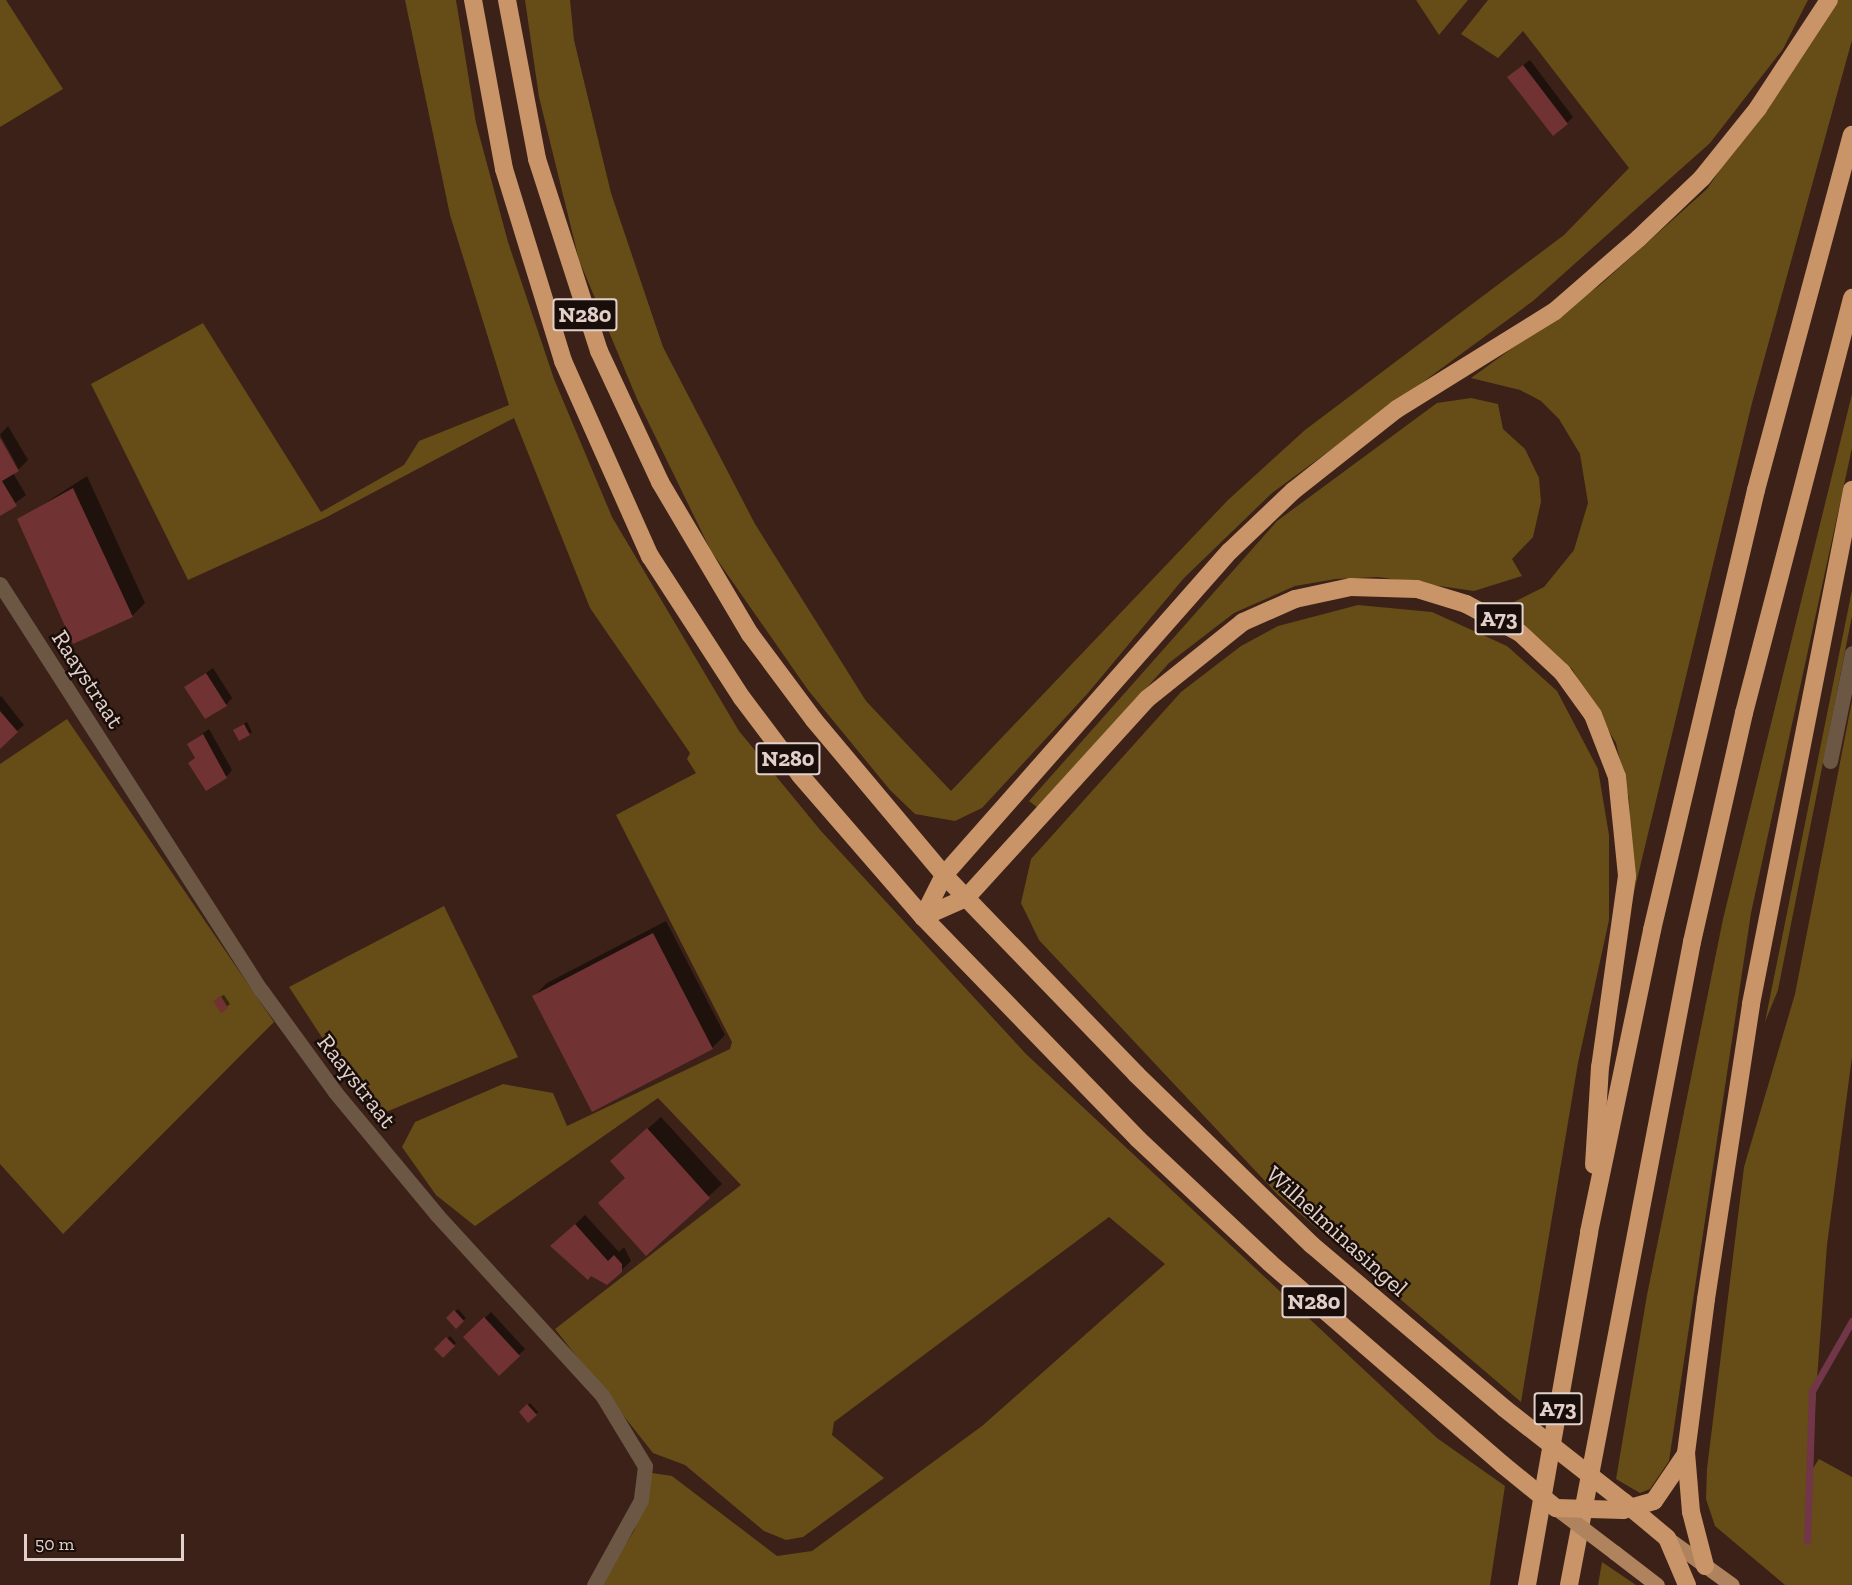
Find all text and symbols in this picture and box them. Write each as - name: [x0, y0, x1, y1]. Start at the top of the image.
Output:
- road number: N280: [552, 296, 618, 334]
- road number: A73: [1474, 600, 1524, 638]
- street label: Raaystraat: [46, 625, 130, 733]
- road number: N280: [755, 740, 821, 778]
- street label: Raaystraat: [311, 1028, 403, 1134]
- street label: Wilhelminasingel: [1260, 1160, 1414, 1302]
- road number: N280: [1281, 1283, 1347, 1321]
- road number: A73: [1532, 1390, 1584, 1428]
- scale bar: [27, 1522, 188, 1560]
- text: 50 m: [35, 1533, 74, 1555]

